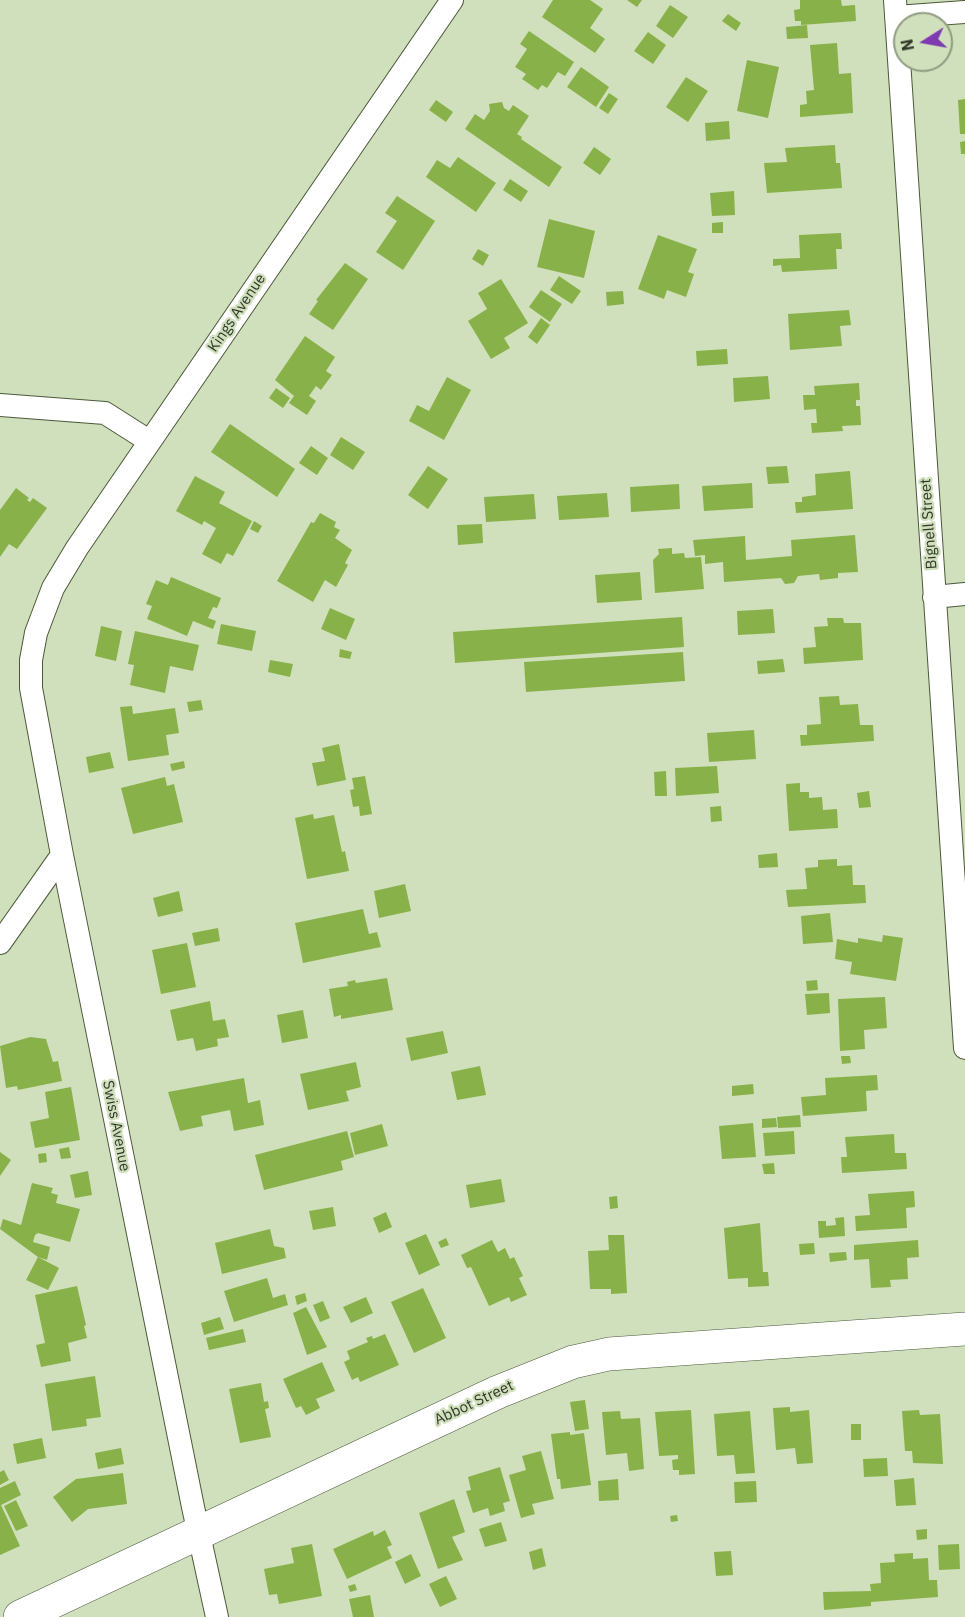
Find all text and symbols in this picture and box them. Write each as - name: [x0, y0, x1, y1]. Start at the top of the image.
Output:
- north arrow: [893, 12, 953, 72]
- text: N: [896, 37, 918, 53]
- street label: Kings Avenue: [204, 270, 270, 356]
- street label: Bignell Street: [917, 478, 941, 570]
- street label: Swiss Avenue: [98, 1079, 134, 1173]
- street label: Abbot Street: [432, 1377, 516, 1429]

